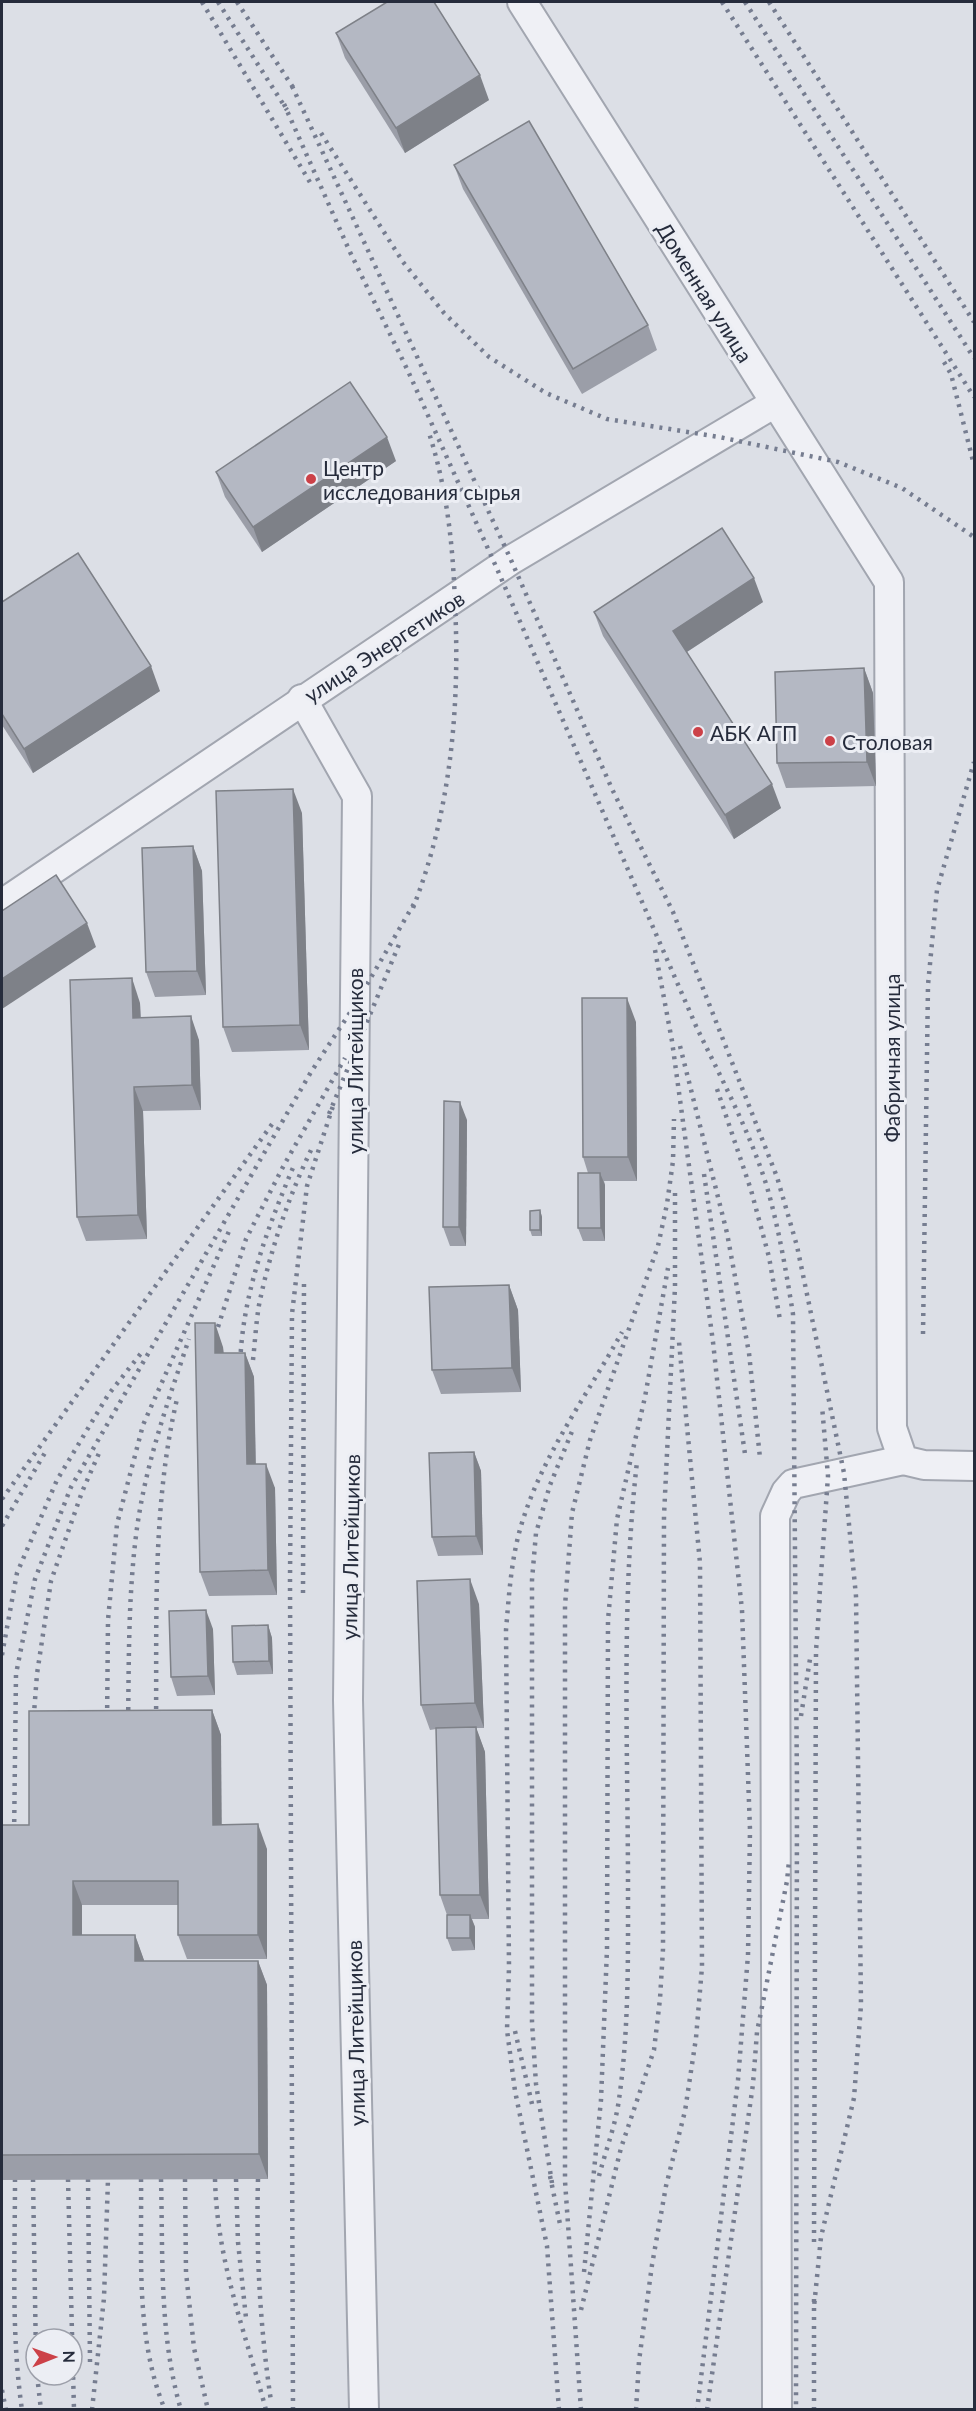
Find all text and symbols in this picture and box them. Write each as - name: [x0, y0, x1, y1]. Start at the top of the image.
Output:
- street label: Доменная улица: [652, 217, 758, 367]
- place label: Центр исследования сырья: [323, 455, 521, 504]
- marker: Центр исследования сырья: [304, 472, 318, 486]
- street label: улица Энергетиков: [299, 585, 469, 707]
- place label: АБК АГП: [710, 720, 798, 745]
- marker: АБК АГП: [691, 725, 705, 739]
- place label: Столовая: [842, 729, 933, 754]
- marker: Столовая: [823, 734, 837, 748]
- street label: улица Литейщиков: [342, 968, 367, 1154]
- street label: Фабричная улица: [879, 974, 904, 1142]
- street label: улица Литейщиков: [336, 1454, 364, 1640]
- street label: улица Литейщиков: [341, 1940, 369, 2126]
- north arrow: [24, 2327, 84, 2387]
- text: N: [60, 2350, 79, 2363]

